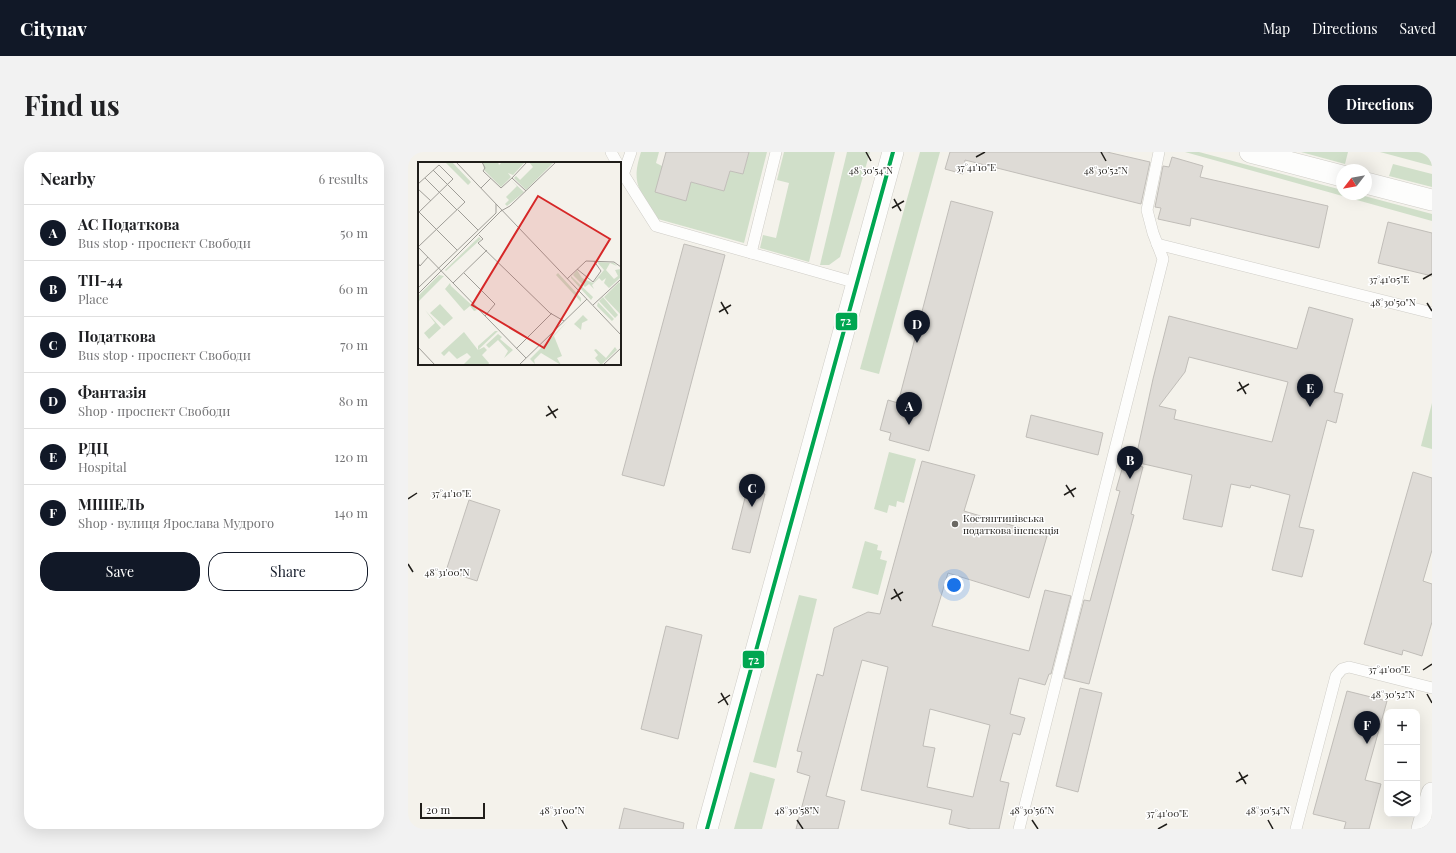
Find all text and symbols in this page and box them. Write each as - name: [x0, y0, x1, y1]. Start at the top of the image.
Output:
- text: Citynav: [20, 15, 87, 41]
- text: Map: [1263, 19, 1290, 38]
- text: Directions: [1312, 19, 1378, 38]
- text: Saved: [1400, 19, 1436, 38]
- button: Directions: [1328, 85, 1432, 124]
- text: Find us: [24, 86, 120, 123]
- text: 37°41'10"E: [956, 160, 996, 174]
- inset map: [418, 162, 621, 365]
- text: 48°30'54"N: [849, 163, 893, 177]
- text: 48°30'52"N: [1084, 163, 1128, 177]
- north arrow: [1336, 164, 1372, 200]
- text: Nearby: [40, 167, 95, 189]
- text: 6 results: [318, 170, 368, 187]
- text: АС Податкова: [78, 214, 180, 234]
- text: A: [49, 224, 57, 241]
- text: 50 m: [340, 224, 368, 241]
- text: Bus stop · проспект Свободи: [78, 234, 251, 251]
- text: ТП-44: [78, 270, 123, 290]
- text: 37°41'05"E: [1369, 272, 1409, 286]
- text: B: [49, 280, 57, 297]
- text: 60 m: [339, 280, 368, 297]
- text: Place: [78, 290, 109, 307]
- text: 48°30'50"N: [1370, 295, 1416, 309]
- pin: D: [904, 310, 930, 343]
- line badge: 72: [835, 312, 858, 331]
- text: 72: [841, 313, 852, 328]
- text: Податкова: [78, 326, 156, 346]
- text: C: [48, 336, 58, 353]
- text: 70 m: [340, 336, 368, 353]
- text: Bus stop · проспект Свободи: [78, 346, 251, 363]
- pin: E: [1297, 374, 1323, 407]
- text: Фантазія: [78, 382, 146, 402]
- text: D: [48, 392, 58, 409]
- text: 80 m: [339, 392, 368, 409]
- pin: A: [896, 392, 922, 425]
- text: Shop · проспект Свободи: [78, 402, 230, 419]
- text: РДЦ: [78, 438, 108, 458]
- pin: B: [1117, 446, 1143, 479]
- text: E: [49, 448, 57, 465]
- text: 120 m: [334, 448, 368, 465]
- text: Hospital: [78, 458, 127, 475]
- pin: C: [739, 474, 765, 507]
- text: 37°41'10"E: [431, 486, 471, 500]
- text: МІШЕЛЬ: [78, 494, 144, 514]
- text: F: [49, 504, 57, 521]
- text: 140 m: [334, 504, 368, 521]
- place label: Костянтинівська податкова інспекція: [963, 511, 1060, 537]
- text: Shop · вулиця Ярослава Мудрого: [78, 514, 274, 531]
- marker: Костянтинівська податкова інспекція: [950, 519, 960, 529]
- button: Save: [40, 552, 200, 591]
- button: Share: [208, 552, 368, 591]
- text: 48°31'00"N: [425, 565, 469, 579]
- your location: [944, 575, 964, 595]
- line badge: 72: [742, 650, 765, 669]
- text: 72: [749, 652, 760, 667]
- text: 37°41'00"E: [1368, 662, 1410, 676]
- text: 48°30'52"N: [1371, 687, 1415, 701]
- map controls: [1384, 709, 1420, 817]
- button: +: [1384, 709, 1420, 745]
- pin: F: [1354, 711, 1380, 744]
- button: −: [1384, 745, 1420, 781]
- button: layers: [1384, 781, 1420, 817]
- scale bar: [420, 801, 485, 820]
- text: 20 m: [426, 802, 450, 817]
- text: 48°31'00"N: [540, 803, 584, 817]
- text: 48°30'58"N: [775, 803, 819, 817]
- text: 48°30'56"N: [1010, 803, 1054, 817]
- text: 48°30'54"N: [1246, 803, 1290, 817]
- text: 37°41'00"E: [1146, 806, 1188, 820]

